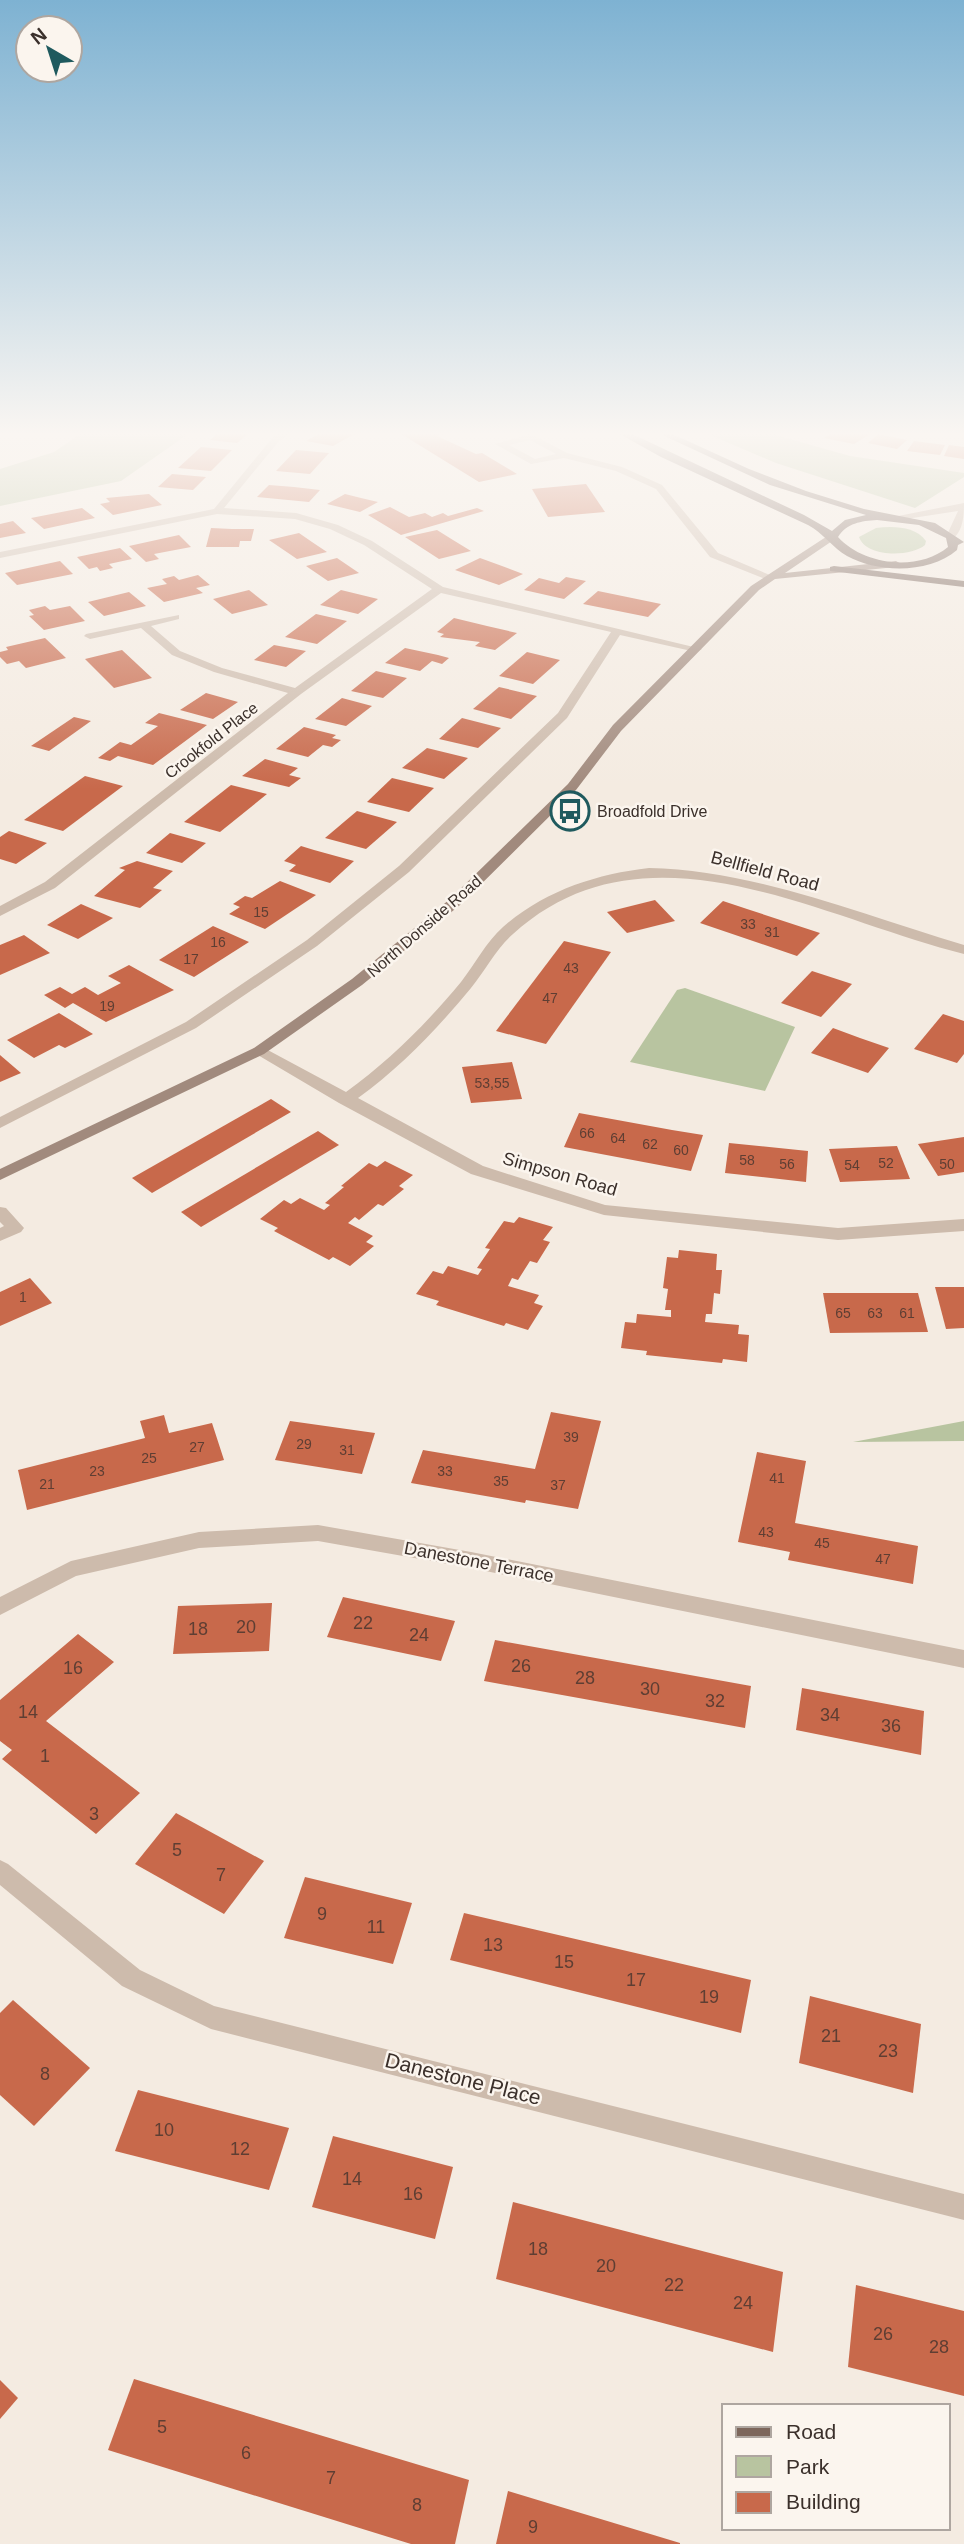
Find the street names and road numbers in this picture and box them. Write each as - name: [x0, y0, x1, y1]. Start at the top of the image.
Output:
- street label: Crookfold Place: [162, 699, 261, 782]
- street label: Bellfield Road: [709, 847, 821, 895]
- street label: North Donside Road: [364, 872, 485, 980]
- street label: Simpson Road: [500, 1148, 620, 1200]
- street label: Danestone Terrace: [403, 1538, 555, 1586]
- street label: Danestone Place: [383, 2048, 544, 2109]

